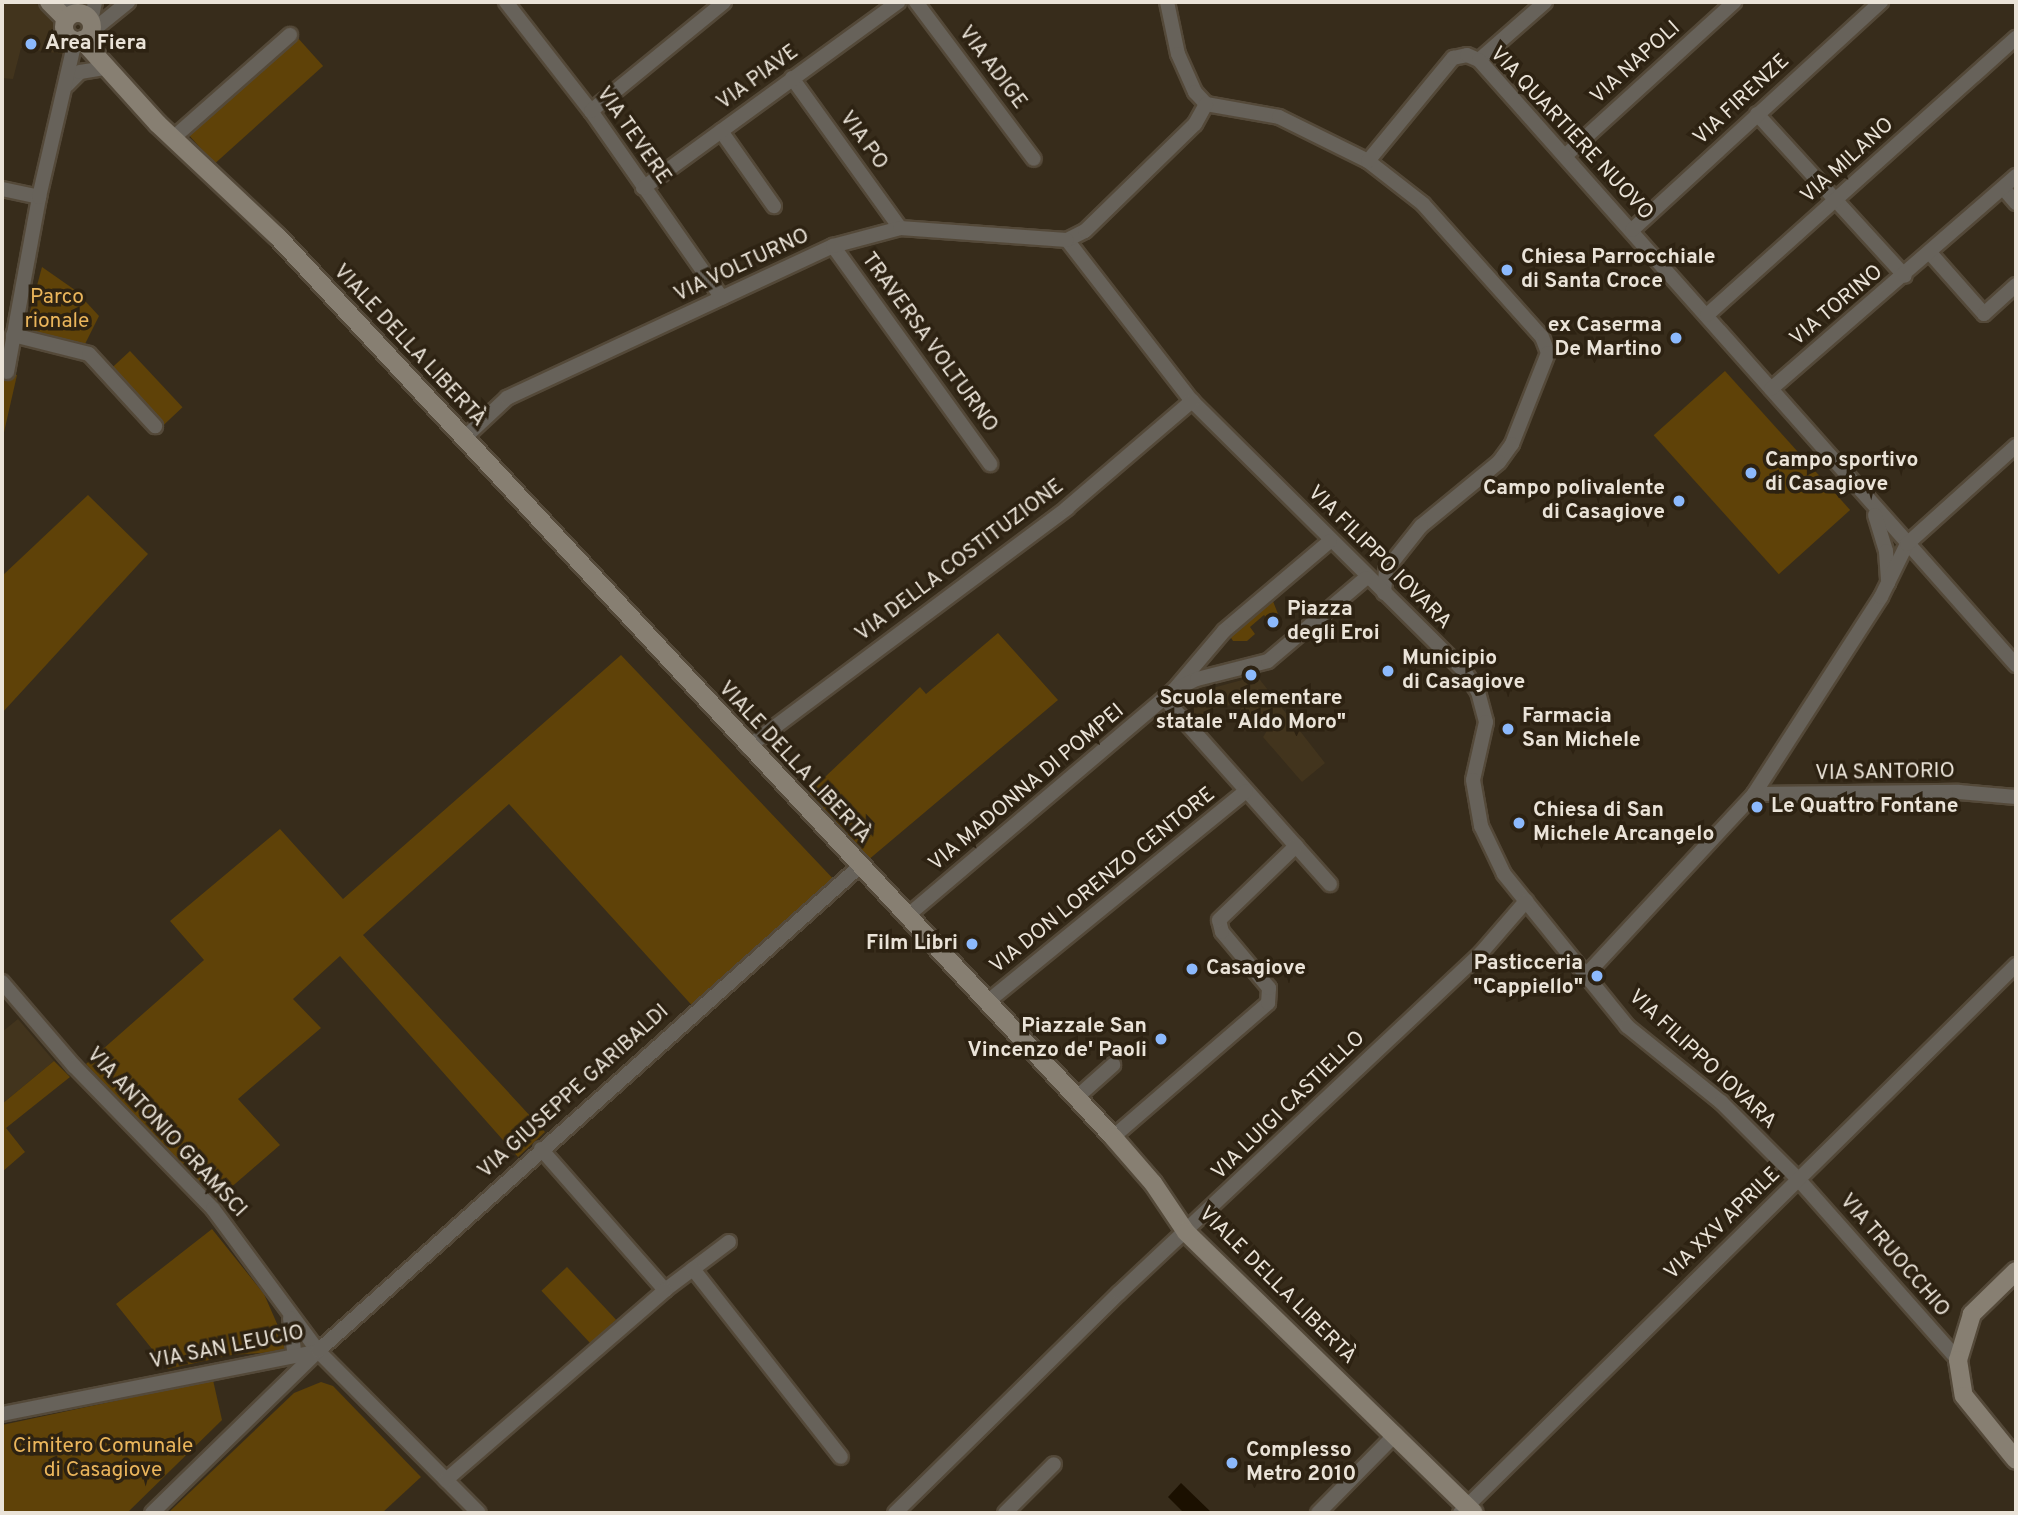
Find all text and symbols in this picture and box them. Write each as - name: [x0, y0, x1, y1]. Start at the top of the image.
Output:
- street label: VIA NAPOLI: [1586, 16, 1686, 110]
- street label: VIA ADIGE: [952, 21, 1032, 115]
- place label: Area Fiera: [45, 31, 147, 57]
- marker: Area Fiera: [23, 36, 39, 52]
- street label: VIA PIAVE: [712, 40, 804, 116]
- street label: VIA QUARTIERE NUOVO: [1484, 42, 1658, 226]
- street label: VIA FIRENZE: [1688, 49, 1796, 151]
- street label: VIA TEVERE: [590, 82, 676, 190]
- street label: VIA PO: [833, 107, 893, 175]
- street label: VIA MILANO: [1796, 112, 1900, 210]
- street label: VIA VOLTURNO: [670, 223, 814, 309]
- place label: Chiesa Parrocchiale di Santa Croce: [1521, 245, 1715, 295]
- street label: TRAVERSA VOLTURNO: [855, 247, 1003, 439]
- street label: VIALE DELLA LIBERTÀ: [327, 259, 491, 433]
- street label: VIA TORINO: [1785, 259, 1889, 353]
- marker: Chiesa Parrocchiale di Santa Croce: [1499, 262, 1515, 278]
- park label: Parco rionale: [25, 285, 89, 335]
- place label: ex Caserma De Martino: [1548, 313, 1662, 363]
- marker: ex Caserma De Martino: [1668, 330, 1684, 346]
- place label: Campo sportivo di Casagiove: [1765, 448, 1918, 498]
- marker: Campo sportivo di Casagiove: [1743, 465, 1759, 481]
- street label: VIA DELLA COSTITUZIONE: [850, 474, 1070, 648]
- place label: Campo polivalente di Casagiove: [1483, 476, 1665, 526]
- street label: VIA FILIPPO IOVARA: [1302, 481, 1456, 635]
- marker: Campo polivalente di Casagiove: [1671, 493, 1687, 509]
- place label: Piazza degli Eroi: [1287, 597, 1380, 647]
- marker: Piazza degli Eroi: [1265, 614, 1281, 630]
- place label: Municipio di Casagiove: [1402, 646, 1525, 696]
- marker: Municipio di Casagiove: [1380, 663, 1396, 679]
- marker: Scuola elementare statale "Aldo Moro": [1243, 667, 1259, 683]
- street label: VIALE DELLA LIBERTÀ: [712, 676, 876, 850]
- place label: Scuola elementare statale "Aldo Moro": [1156, 686, 1346, 736]
- street label: VIA MADONNA DI POMPEI: [924, 698, 1130, 878]
- place label: Farmacia San Michele: [1522, 704, 1641, 754]
- marker: Farmacia San Michele: [1500, 721, 1516, 737]
- street label: VIA SANTORIO: [1814, 759, 1956, 787]
- street label: VIA DON LORENZO CENTORE: [985, 782, 1221, 980]
- place label: Le Quattro Fontane: [1771, 794, 1959, 820]
- place label: Chiesa di San Michele Arcangelo: [1533, 798, 1715, 848]
- marker: Le Quattro Fontane: [1749, 799, 1765, 815]
- marker: Chiesa di San Michele Arcangelo: [1511, 815, 1527, 831]
- place label: Film Libri: [866, 931, 958, 957]
- marker: Film Libri: [964, 936, 980, 952]
- place label: Pasticceria "Cappiello": [1473, 951, 1583, 1001]
- place label: Casagiove: [1206, 956, 1306, 982]
- marker: Casagiove: [1184, 961, 1200, 977]
- marker: Pasticceria "Cappiello": [1589, 968, 1605, 984]
- street label: VIA FILIPPO IOVARA: [1623, 985, 1781, 1135]
- street label: VIA GIUSEPPE GARIBALDI: [473, 999, 675, 1185]
- place label: Piazzale San Vincenzo de' Paoli: [967, 1014, 1147, 1064]
- street label: VIA LUIGI CASTIELLO: [1207, 1026, 1371, 1186]
- marker: Piazzale San Vincenzo de' Paoli: [1153, 1031, 1169, 1047]
- street label: VIA ANTONIO GRAMSCI: [80, 1042, 252, 1224]
- street label: VIA XXV APRILE: [1659, 1161, 1787, 1287]
- street label: VIA TRUOCCHIO: [1833, 1189, 1955, 1323]
- street label: VIALE DELLA LIBERTÀ: [1193, 1202, 1361, 1370]
- street label: VIA SAN LEUCIO: [147, 1321, 307, 1375]
- park label: Cimitero Comunale di Casagiove: [13, 1434, 193, 1484]
- place label: Complesso Metro 2010: [1246, 1438, 1356, 1488]
- marker: Complesso Metro 2010: [1224, 1455, 1240, 1471]

